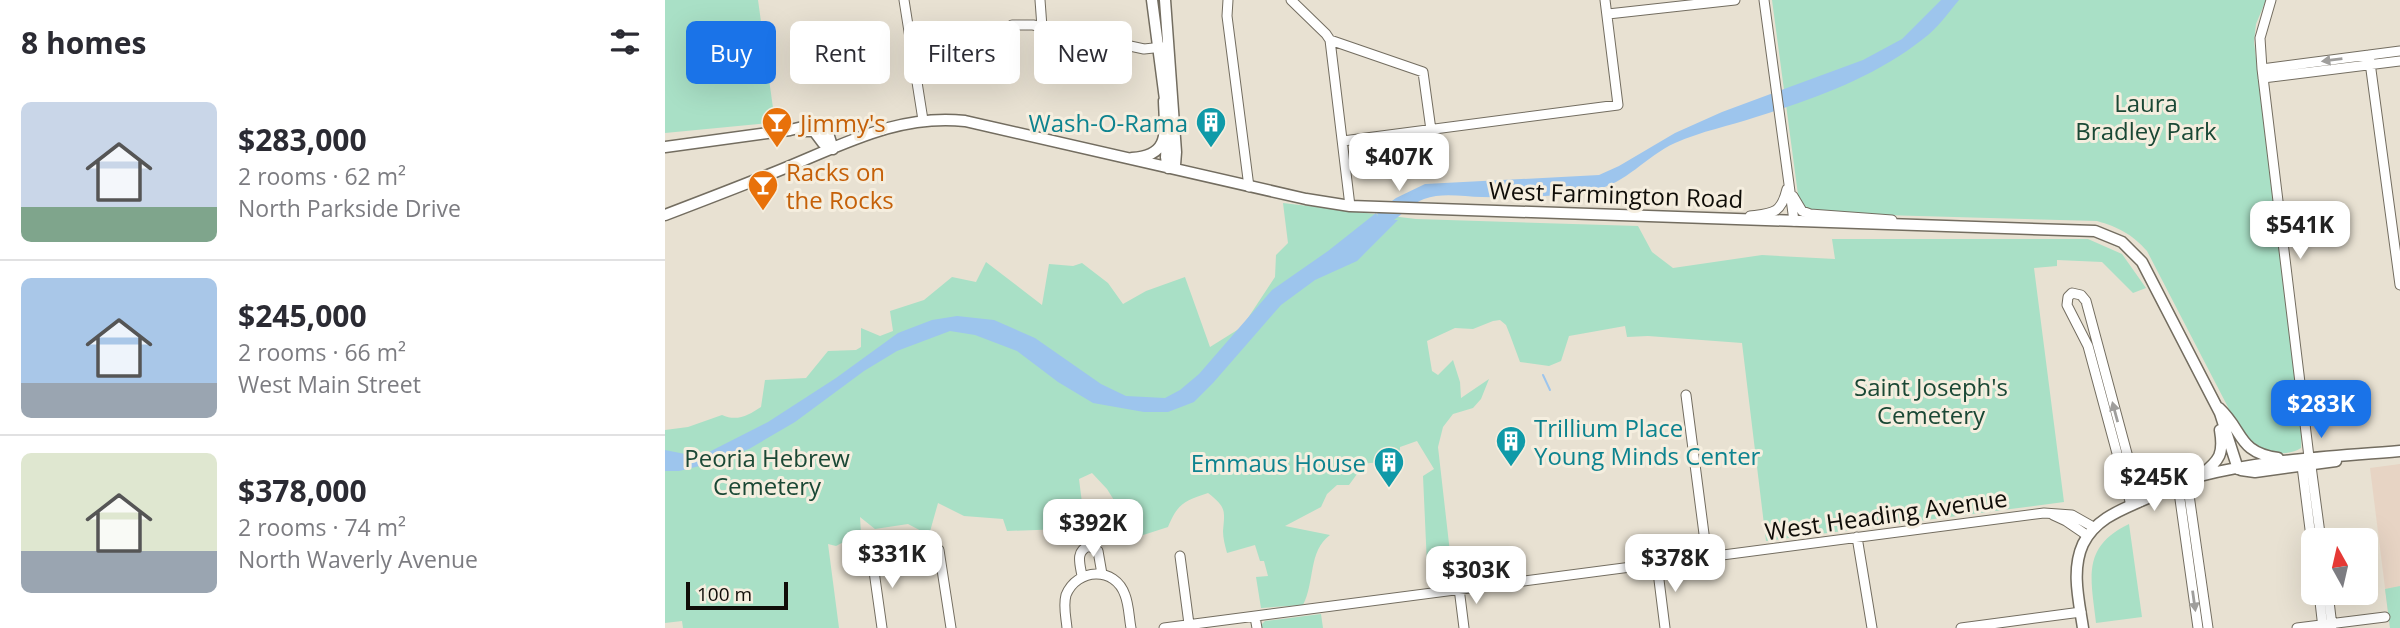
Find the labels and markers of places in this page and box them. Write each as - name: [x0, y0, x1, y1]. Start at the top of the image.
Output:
- bar icon: Jimmy's: [760, 105, 794, 149]
- building icon: Wash-O-Rama: [1194, 105, 1228, 149]
- place label: Jimmy's: [798, 106, 886, 139]
- place label: Wash-O-Rama: [1029, 106, 1188, 139]
- pin: $407K: [1350, 134, 1448, 193]
- place label: Racks on the Rocks: [786, 155, 894, 216]
- bar icon: Racks on the Rocks: [746, 168, 780, 212]
- pin: $541K: [2251, 202, 2349, 261]
- pin: $283K: [2272, 380, 2370, 440]
- place label: Trillium Place Young Minds Center: [1534, 411, 1761, 472]
- building icon: Trillium Place Young Minds Center: [1494, 424, 1528, 468]
- building icon: Emmaus House: [1372, 445, 1406, 489]
- place label: Emmaus House: [1191, 446, 1366, 479]
- pin: $245K: [2105, 454, 2203, 513]
- pin: $392K: [1044, 500, 1142, 559]
- pin: $331K: [843, 530, 941, 590]
- pin: $378K: [1626, 534, 1724, 594]
- pin: $303K: [1427, 546, 1525, 606]

